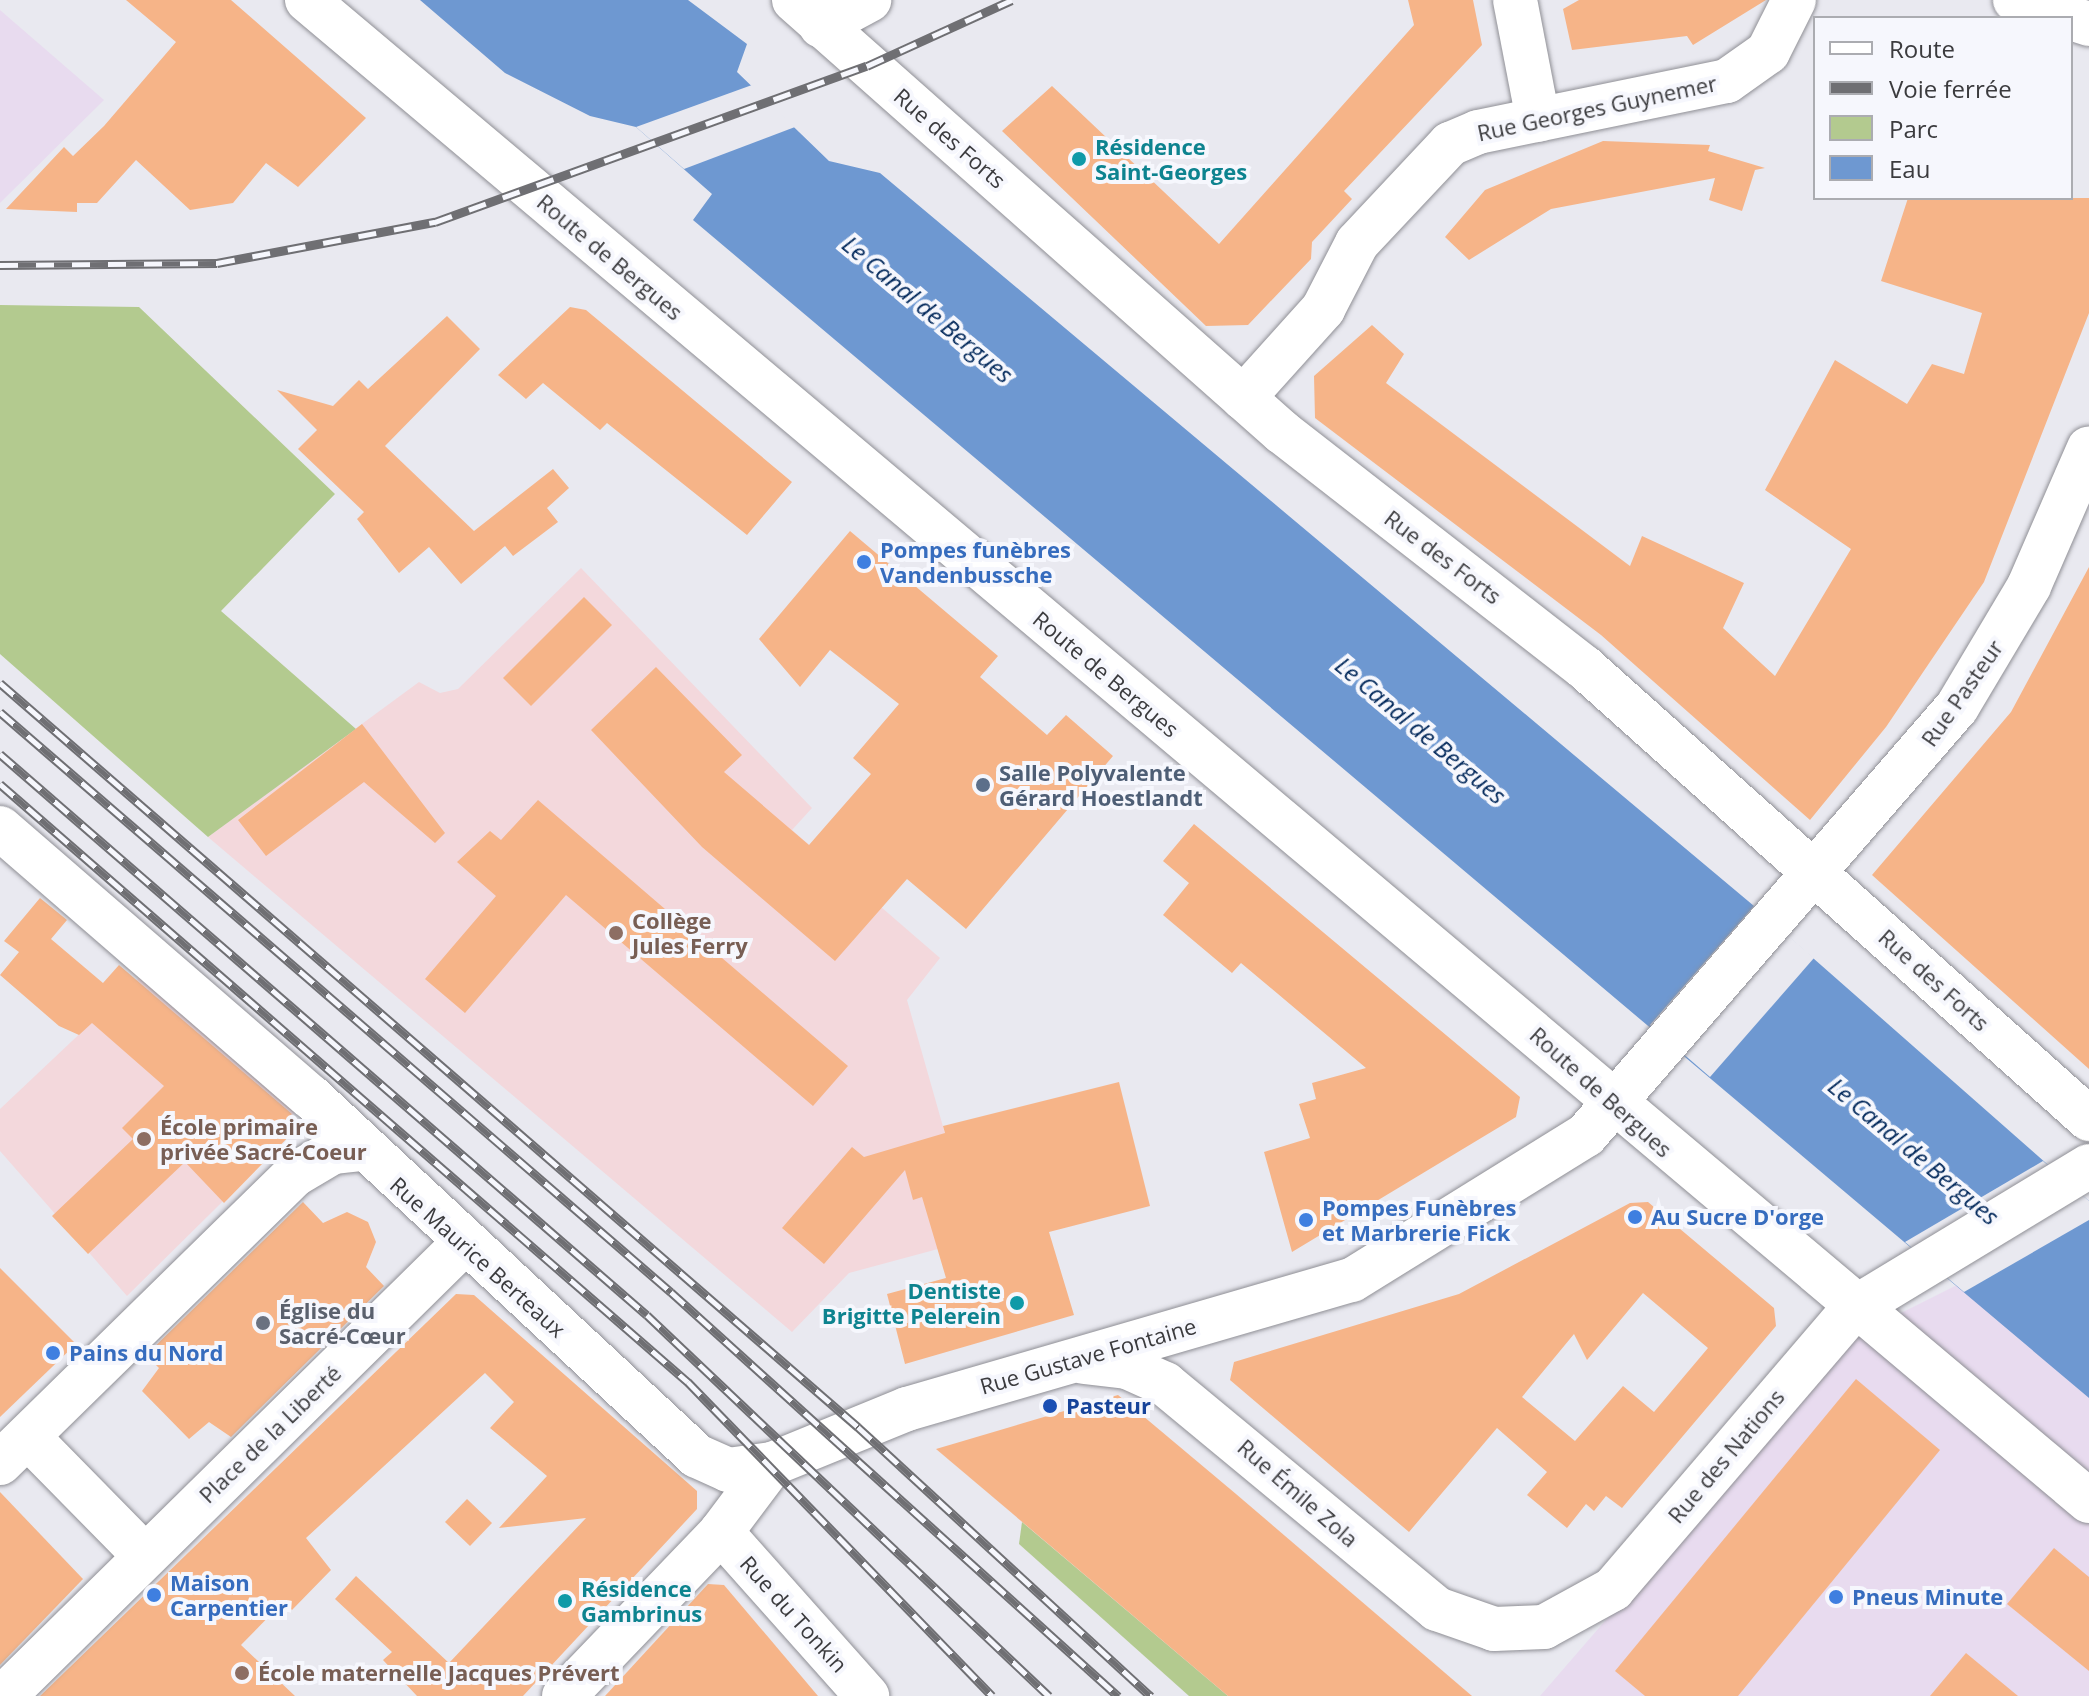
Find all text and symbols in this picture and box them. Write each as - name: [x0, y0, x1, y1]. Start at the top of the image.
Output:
- legend: [1813, 16, 2073, 200]
- text: Route: [1889, 32, 1955, 65]
- street label: Rue Georges Guynemer: [1475, 70, 1719, 146]
- text: Voie ferrée: [1889, 72, 2012, 105]
- street label: Rue des Forts: [889, 82, 1011, 194]
- text: Parc: [1889, 112, 1938, 145]
- place label: Résidence Saint-Georges: [1095, 133, 1247, 184]
- marker: Résidence Saint-Georges: [1070, 150, 1088, 168]
- text: Eau: [1889, 152, 1930, 185]
- street label: Route de Bergues: [532, 189, 688, 325]
- water label: Le Canal de Bergues: [837, 229, 1019, 389]
- street label: Rue des Forts: [1380, 505, 1506, 609]
- place label: Pompes funèbres Vandenbussche: [880, 536, 1071, 588]
- marker: Pompes funèbres Vandenbussche: [855, 553, 873, 571]
- street label: Route de Bergues: [1028, 606, 1184, 742]
- street label: Rue Pasteur: [1916, 635, 2008, 751]
- water label: Le Canal de Bergues: [1330, 650, 1512, 810]
- place label: Salle Polyvalente Gérard Hoestlandt: [999, 759, 1203, 810]
- marker: Salle Polyvalente Gérard Hoestlandt: [974, 776, 992, 794]
- place label: Collège Jules Ferry: [632, 907, 748, 958]
- marker: Collège Jules Ferry: [607, 924, 625, 942]
- street label: Rue des Forts: [1873, 924, 1995, 1036]
- street label: Route de Bergues: [1525, 1021, 1677, 1163]
- water label: Le Canal de Bergues: [1823, 1071, 2005, 1231]
- place label: École primaire privée Sacré-Coeur: [160, 1113, 367, 1164]
- marker: École primaire privée Sacré-Coeur: [135, 1130, 153, 1148]
- street label: Rue Maurice Berteaux: [385, 1171, 571, 1343]
- place label: Pompes Funèbres et Marbrerie Fick: [1322, 1194, 1516, 1246]
- place label: Au Sucre D'orge: [1651, 1204, 1824, 1230]
- marker: Au Sucre D'orge: [1626, 1208, 1644, 1226]
- marker: Pompes Funèbres et Marbrerie Fick: [1297, 1211, 1315, 1229]
- place label: Dentiste Brigitte Pelerein: [822, 1277, 1001, 1328]
- marker: Dentiste Brigitte Pelerein: [1008, 1294, 1026, 1312]
- place label: Église du Sacré-Cœur: [279, 1297, 406, 1348]
- street label: Rue Gustave Fontaine: [977, 1312, 1199, 1400]
- marker: Église du Sacré-Cœur: [254, 1314, 272, 1332]
- place label: Pains du Nord: [69, 1340, 223, 1366]
- marker: Pains du Nord: [44, 1344, 62, 1362]
- street label: Place de la Liberté: [194, 1360, 346, 1508]
- street label: Rue des Nations: [1662, 1384, 1790, 1528]
- place label: Pasteur: [1066, 1393, 1151, 1419]
- marker: Pasteur: [1041, 1397, 1059, 1415]
- street label: Rue Émile Zola: [1233, 1434, 1363, 1552]
- street label: Rue du Tonkin: [735, 1550, 853, 1678]
- place label: Maison Carpentier: [170, 1569, 288, 1620]
- place label: Résidence Gambrinus: [581, 1575, 702, 1626]
- place label: Pneus Minute: [1852, 1584, 2003, 1610]
- marker: Maison Carpentier: [145, 1586, 163, 1604]
- marker: Pneus Minute: [1827, 1588, 1845, 1606]
- marker: Résidence Gambrinus: [556, 1592, 574, 1610]
- place label: École maternelle Jacques Prévert: [258, 1660, 619, 1686]
- marker: École maternelle Jacques Prévert: [233, 1664, 251, 1682]

